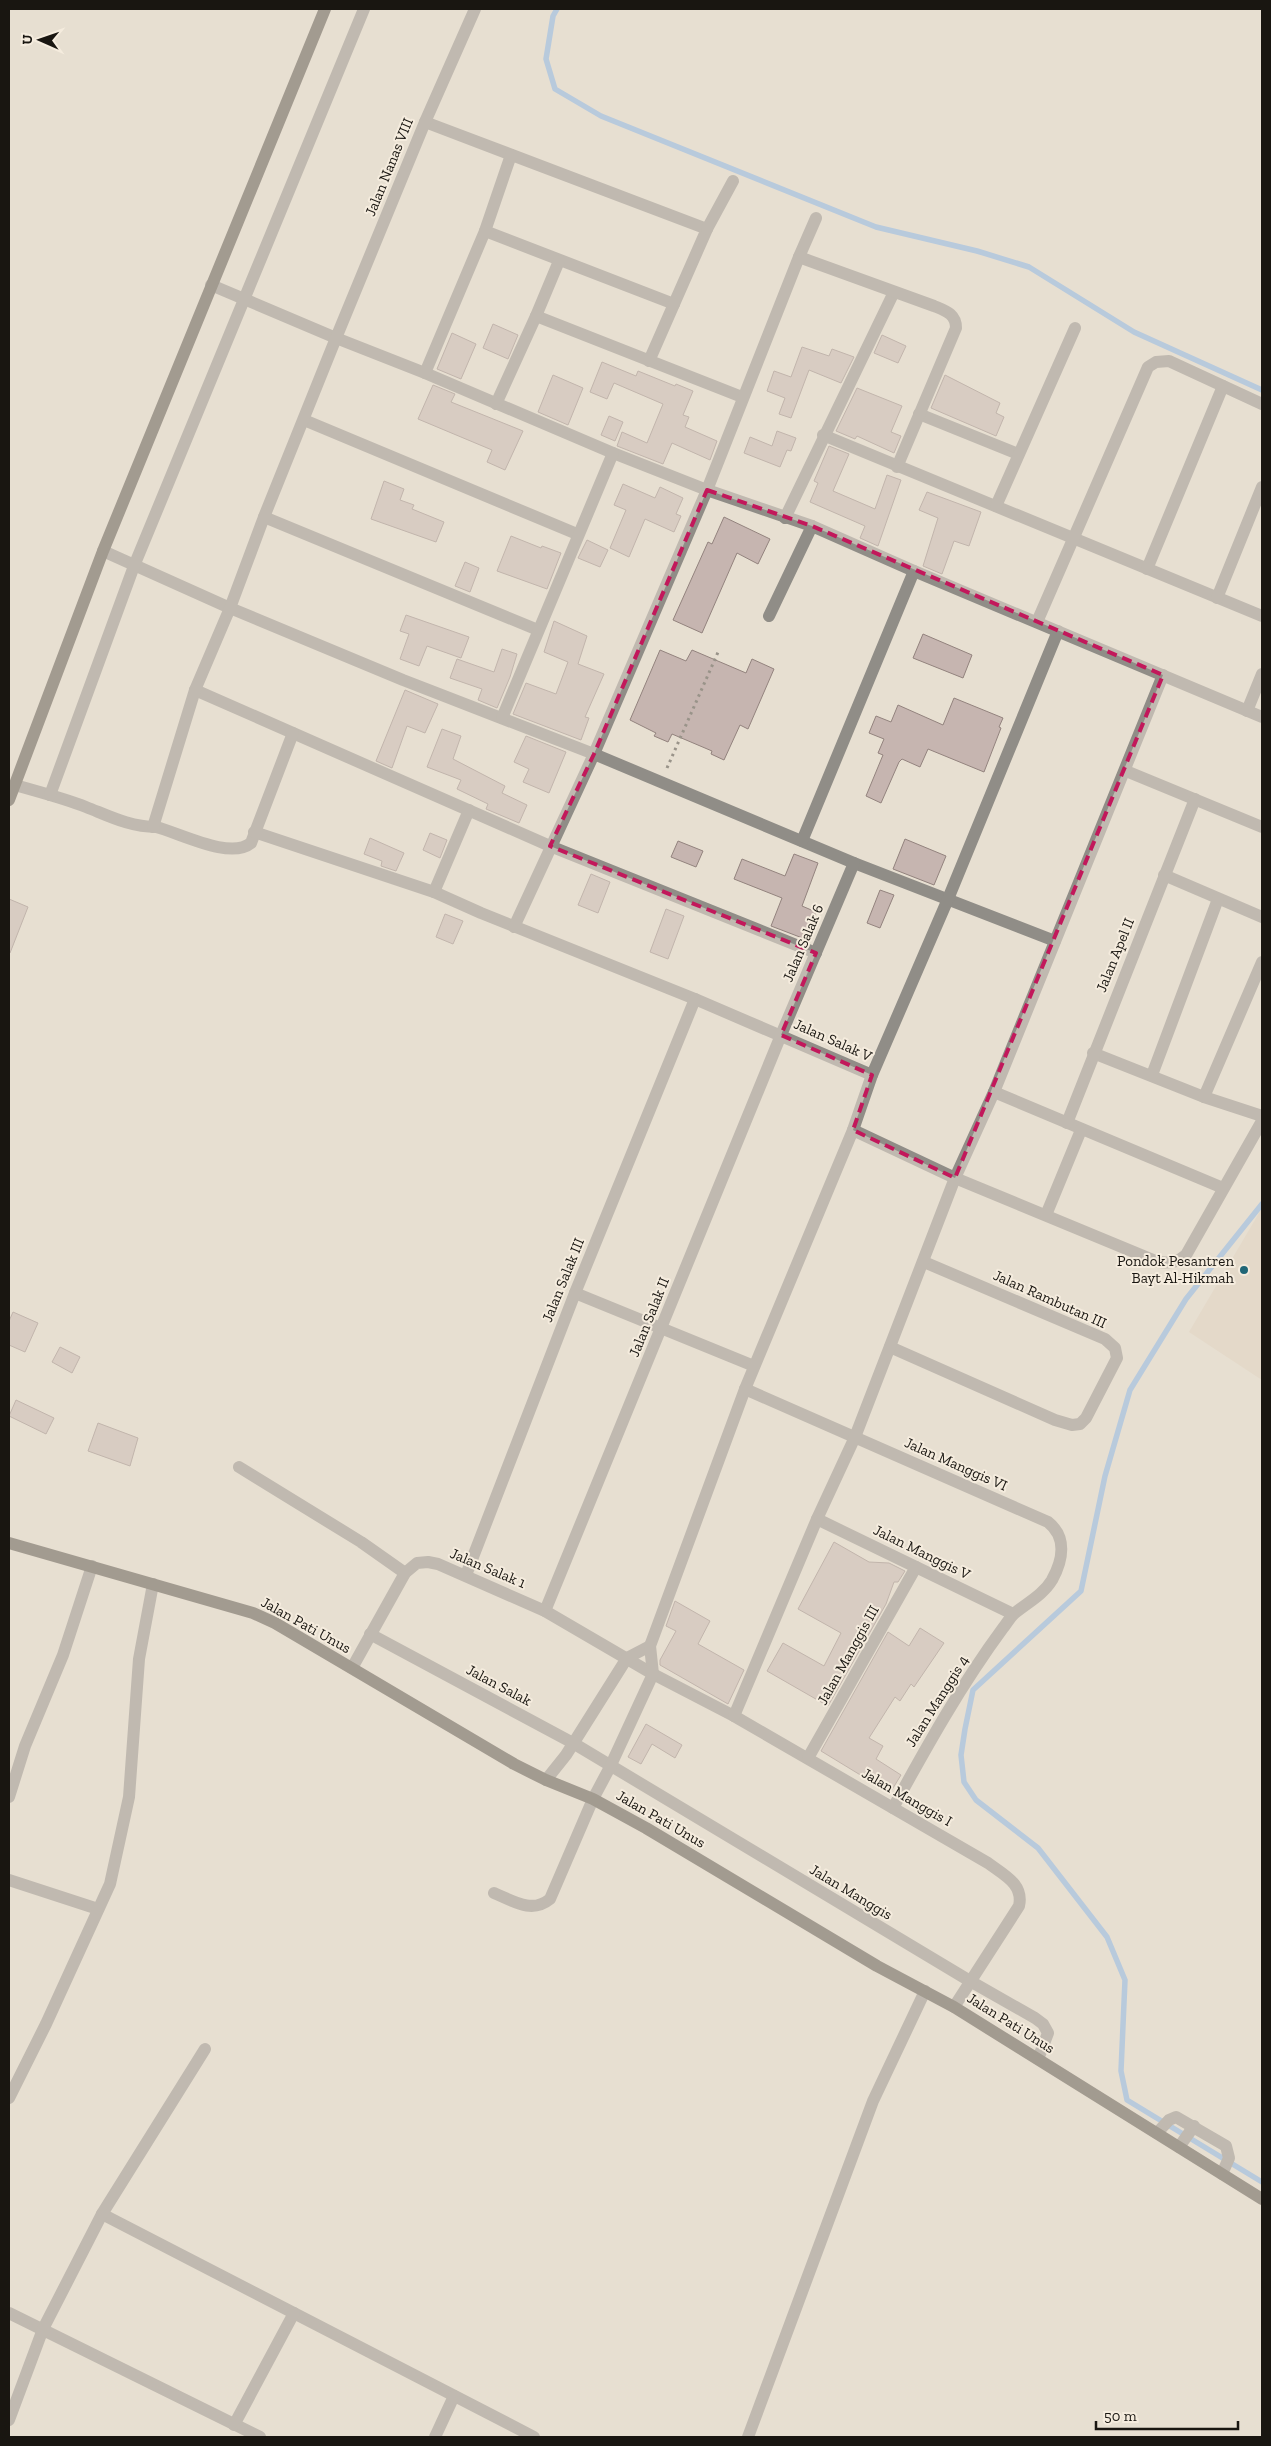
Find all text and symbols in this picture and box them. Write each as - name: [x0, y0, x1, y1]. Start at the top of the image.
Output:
- north arrow: [15, 15, 65, 65]
- text: U: [19, 34, 36, 45]
- street label: Jalan Nanas VIII: [361, 115, 417, 219]
- street label: Jalan Salak 6: [779, 901, 827, 985]
- street label: Jalan Apel II: [1092, 915, 1138, 995]
- street label: Jalan Salak V: [791, 1015, 875, 1065]
- street label: Jalan Salak III: [538, 1235, 588, 1325]
- place label: Pondok Pesantren Bayt Al-Hikmah: [1117, 1252, 1235, 1287]
- marker: Pondok Pesantren Bayt Al-Hikmah: [1238, 1264, 1250, 1276]
- street label: Jalan Rambutan III: [991, 1266, 1110, 1332]
- street label: Jalan Salak II: [625, 1274, 673, 1359]
- street label: Jalan Manggis VI: [902, 1433, 1010, 1495]
- street label: Jalan Manggis V: [871, 1521, 974, 1583]
- street label: Jalan Salak 1: [447, 1544, 529, 1592]
- street label: Jalan Pati Unus: [258, 1593, 354, 1657]
- street label: Jalan Manggis III: [813, 1602, 883, 1708]
- street label: Jalan Manggis 4: [902, 1652, 972, 1750]
- street label: Jalan Salak: [463, 1660, 535, 1710]
- street label: Jalan Manggis I: [859, 1764, 956, 1830]
- street label: Jalan Pati Unus: [613, 1786, 709, 1852]
- street label: Jalan Manggis: [806, 1860, 896, 1924]
- street label: Jalan Pati Unus: [964, 1989, 1058, 2057]
- scale bar: [1096, 2398, 1238, 2430]
- text: 50 m: [1104, 2407, 1137, 2425]

